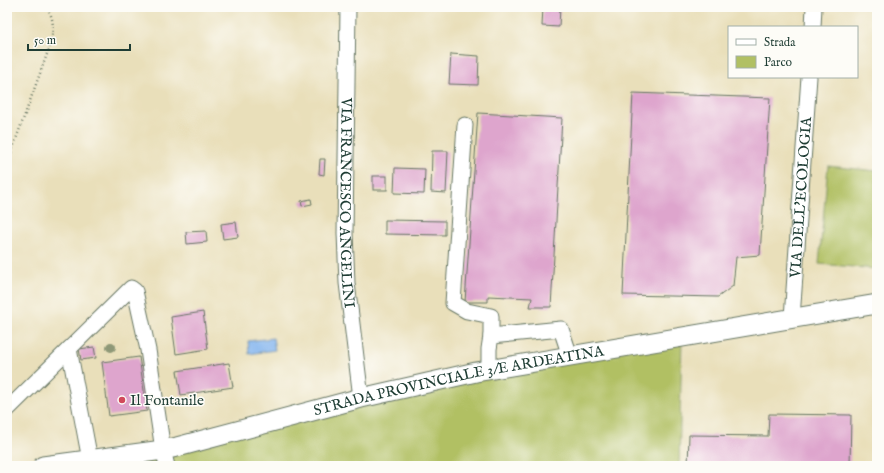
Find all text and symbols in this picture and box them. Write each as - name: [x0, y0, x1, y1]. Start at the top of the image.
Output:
- scale bar: [28, 26, 130, 52]
- legend: [728, 26, 858, 78]
- text: 50 m: [34, 33, 56, 48]
- text: Strada: [764, 35, 796, 50]
- text: Parco: [764, 55, 793, 70]
- street label: VIA FRANCESCO ANGELINI: [335, 97, 359, 310]
- street label: VIA DELL'ECOLOGIA: [786, 115, 816, 280]
- street label: STRADA PROVINCIALE 3/E ARDEATINA: [311, 341, 606, 420]
- place label: Il Fontanile: [130, 391, 204, 410]
- marker: Il Fontanile: [117, 395, 127, 405]

